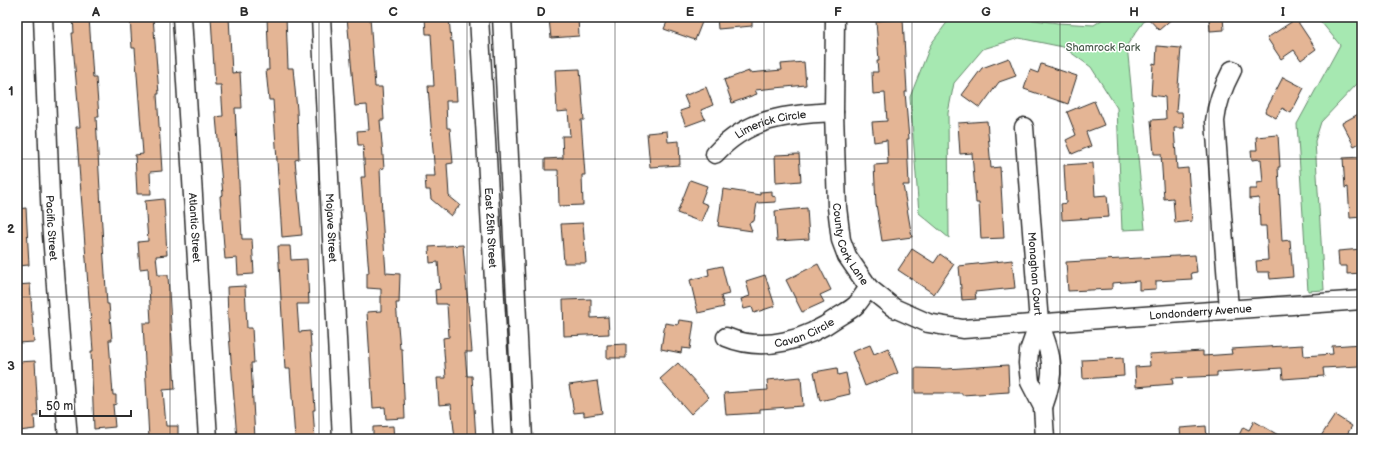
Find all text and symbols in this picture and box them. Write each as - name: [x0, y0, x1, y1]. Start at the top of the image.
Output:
- text: A: [91, 4, 100, 20]
- text: B: [239, 4, 249, 20]
- text: C: [388, 4, 398, 20]
- text: D: [536, 4, 546, 20]
- text: E: [686, 4, 695, 20]
- text: F: [834, 4, 842, 20]
- text: G: [981, 4, 991, 20]
- text: H: [1129, 4, 1139, 20]
- text: I: [1281, 4, 1285, 20]
- park label: Shamrock Park: [1066, 41, 1141, 54]
- text: 1: [8, 83, 14, 99]
- street label: Limerick Circle: [733, 108, 807, 141]
- street label: East 25th Street: [482, 187, 499, 269]
- street label: Atlantic Street: [186, 192, 203, 263]
- street label: Mojave Street: [323, 193, 339, 263]
- street label: Pacific Street: [43, 195, 60, 262]
- street label: County Cork Lane: [830, 203, 871, 288]
- text: 2: [7, 221, 15, 237]
- street label: Monaghan Court: [1025, 231, 1044, 316]
- street label: Londonderry Avenue: [1149, 302, 1253, 322]
- street label: Cavan Circle: [773, 315, 837, 350]
- text: 3: [7, 358, 15, 374]
- scale bar: [40, 392, 131, 418]
- text: 50 m: [46, 399, 73, 414]

